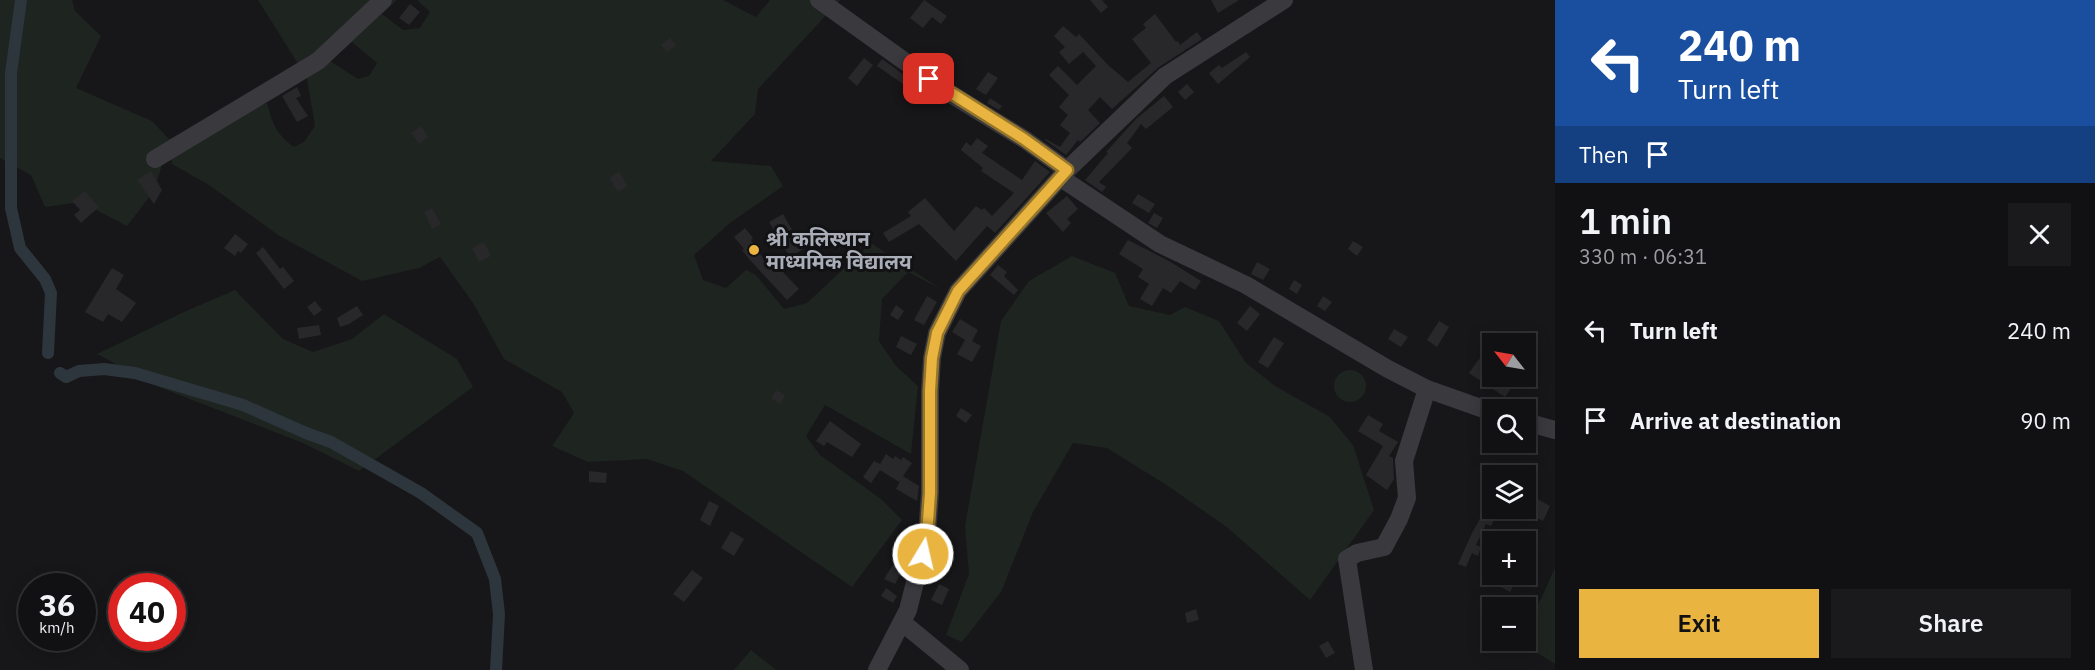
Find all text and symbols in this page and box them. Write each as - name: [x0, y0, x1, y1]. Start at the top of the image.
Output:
- text: 240 m: [1678, 18, 1801, 73]
- icon: left: [1579, 24, 1657, 102]
- pin: [903, 53, 954, 104]
- icon: arrive: [912, 62, 945, 95]
- text: Turn left: [1678, 71, 1779, 106]
- icon: arrive: [1641, 138, 1674, 171]
- text: Then: [1579, 140, 1629, 169]
- text: 1 min: [1579, 197, 1672, 244]
- button: close: [2008, 203, 2071, 266]
- place label: श्री कलिस्थान माध्यमिक विद्यालय: [766, 225, 912, 275]
- marker: श्री कलिस्थान माध्यमिक विद्यालय: [747, 243, 761, 257]
- text: 330 m · 06:31: [1579, 243, 1707, 270]
- icon: left: [1579, 314, 1612, 347]
- text: Turn left: [1630, 316, 1718, 345]
- text: 240 m: [2007, 316, 2071, 345]
- north arrow: [1482, 333, 1536, 387]
- map controls: [1482, 333, 1536, 651]
- button: search: [1482, 399, 1536, 453]
- icon: arrive: [1579, 404, 1612, 437]
- text: Arrive at destination: [1630, 406, 1841, 435]
- text: 90 m: [2020, 406, 2071, 435]
- button: layers: [1482, 465, 1536, 519]
- position arrow: [891, 522, 955, 586]
- button: +: [1482, 531, 1536, 585]
- speed limit sign: 40: [108, 573, 186, 651]
- text: 36: [39, 585, 75, 624]
- button: Exit: [1579, 589, 1819, 658]
- button: Share: [1831, 589, 2071, 658]
- button: −: [1482, 597, 1536, 651]
- text: km/h: [39, 618, 75, 637]

